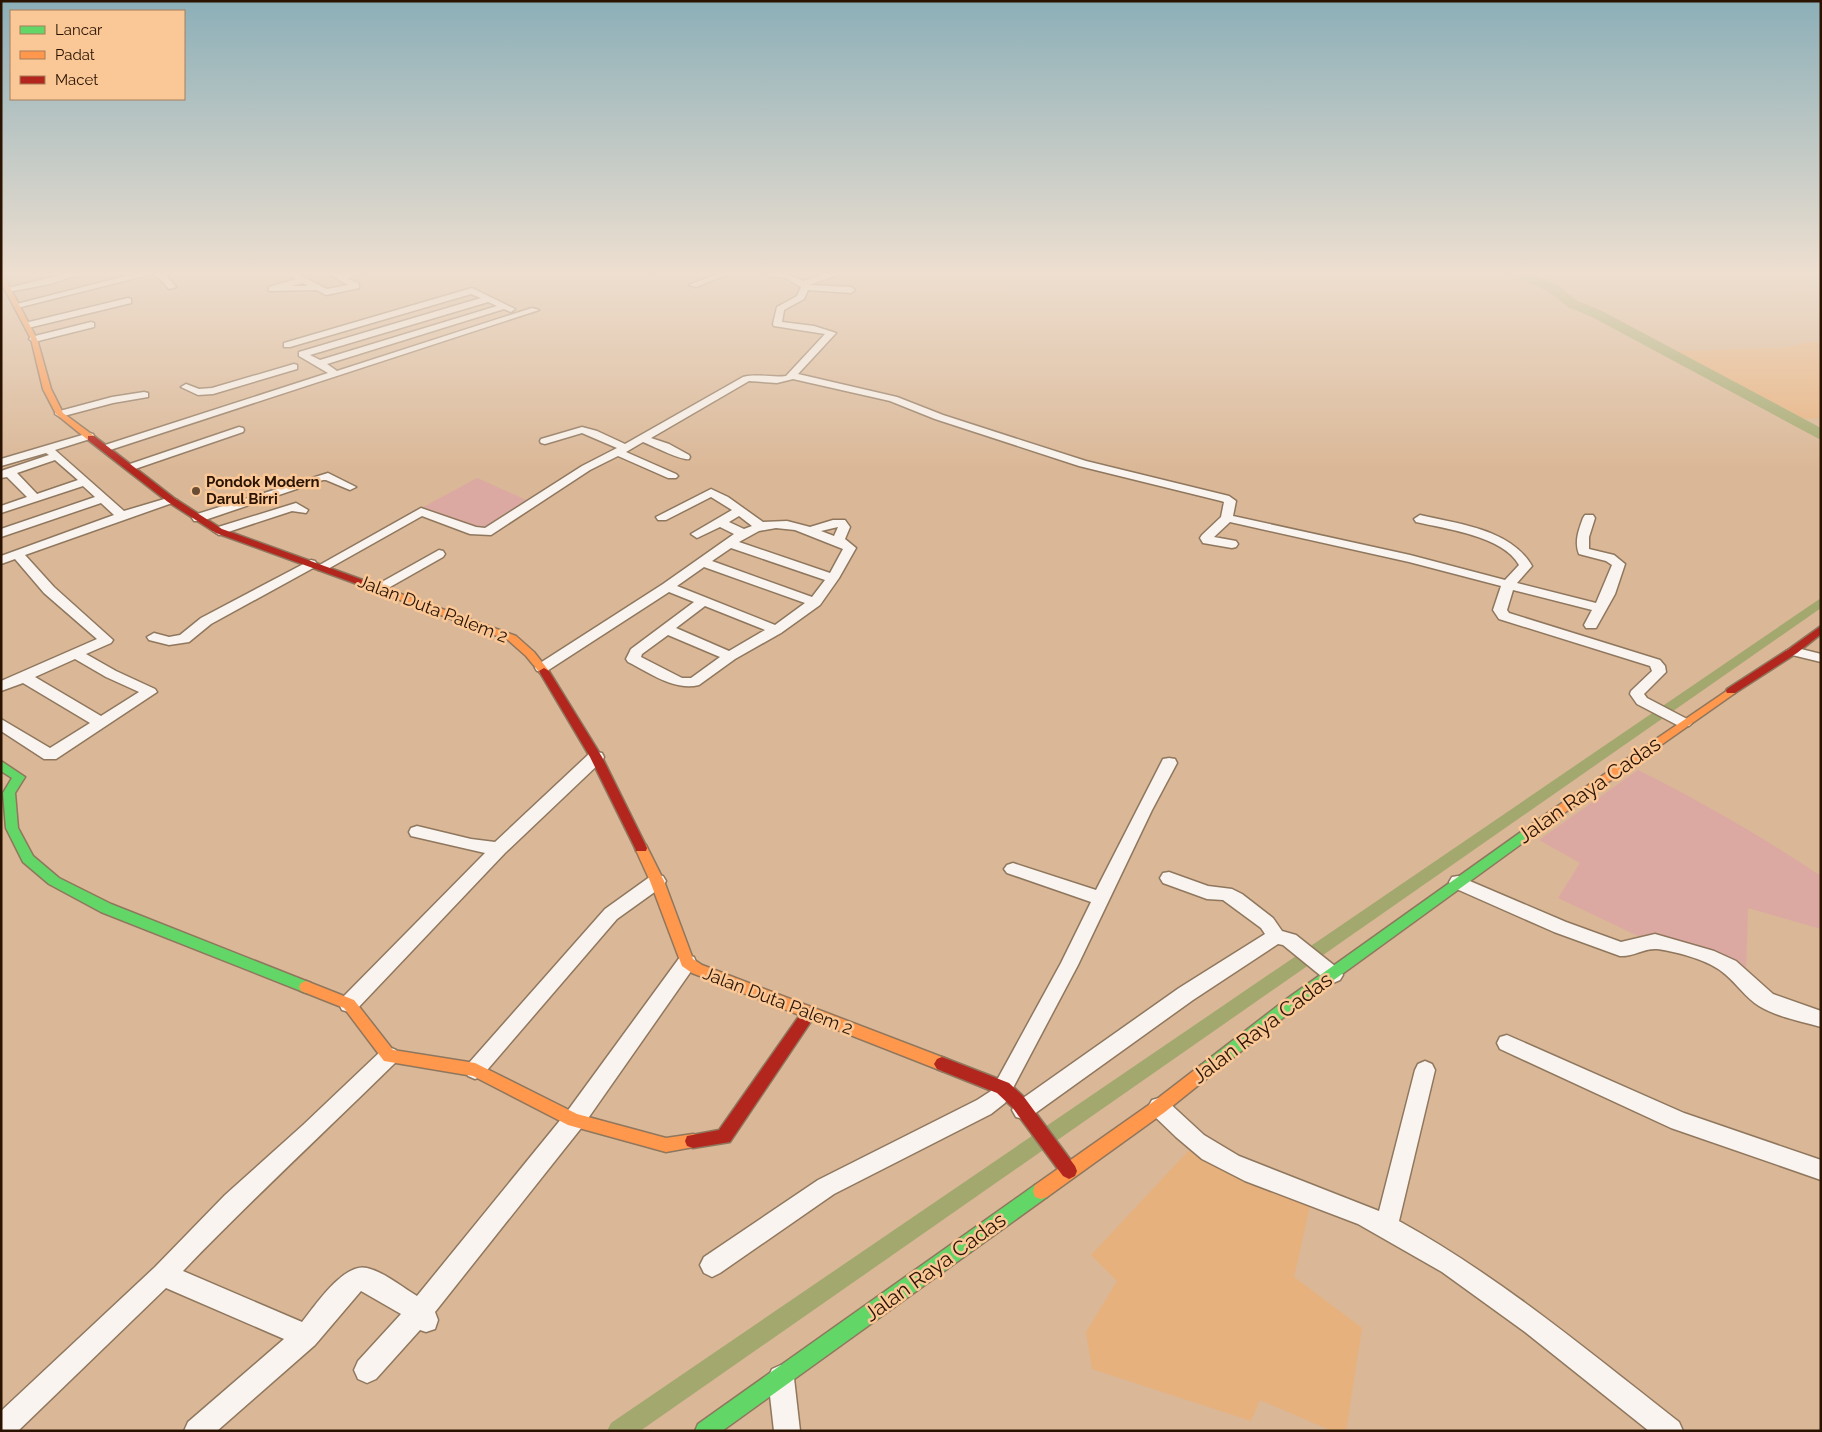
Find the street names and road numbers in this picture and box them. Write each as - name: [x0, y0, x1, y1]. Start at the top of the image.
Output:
- street label: Jalan Duta Palem 2: [355, 570, 511, 647]
- street label: Jalan Raya Cadas: [1512, 731, 1665, 848]
- street label: Jalan Duta Palem 2: [700, 962, 856, 1039]
- street label: Jalan Raya Cadas: [1187, 967, 1337, 1088]
- street label: Jalan Raya Cadas: [859, 1207, 1010, 1326]

